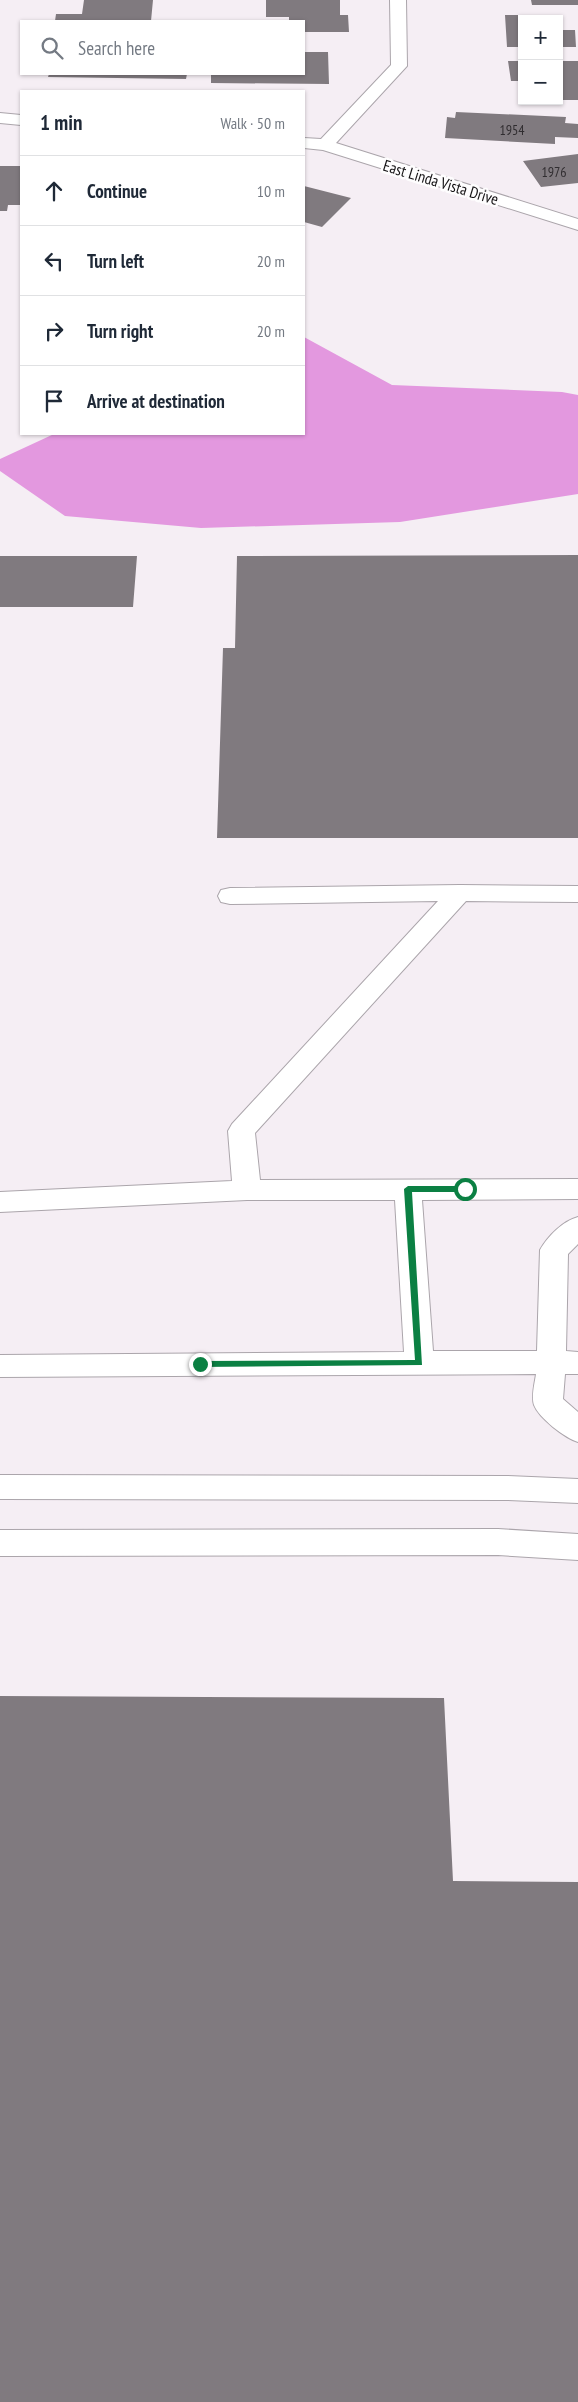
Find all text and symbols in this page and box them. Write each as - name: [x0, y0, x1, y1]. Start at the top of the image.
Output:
- map controls: [518, 15, 563, 105]
- button: +: [518, 15, 563, 60]
- search box: [20, 20, 305, 75]
- icon: search: [38, 34, 66, 62]
- text: Search here: [78, 36, 155, 60]
- button: −: [518, 60, 563, 105]
- text: 1 min: [40, 109, 82, 136]
- text: Walk · 50 m: [220, 113, 285, 133]
- house number: 1954: [499, 121, 525, 139]
- street label: East Linda Vista Drive: [381, 155, 501, 209]
- house number: 1976: [541, 163, 567, 181]
- icon: ahead: [40, 177, 68, 205]
- text: Continue: [87, 179, 147, 203]
- text: 10 m: [257, 181, 285, 201]
- icon: left: [40, 247, 68, 275]
- text: Turn left: [87, 249, 144, 273]
- text: 20 m: [257, 251, 285, 271]
- icon: right: [40, 317, 68, 345]
- text: Turn right: [87, 319, 153, 343]
- text: 20 m: [257, 321, 285, 341]
- icon: arrive: [40, 387, 68, 415]
- text: Arrive at destination: [87, 389, 225, 413]
- route start: [454, 1178, 477, 1201]
- route end: [189, 1353, 212, 1376]

